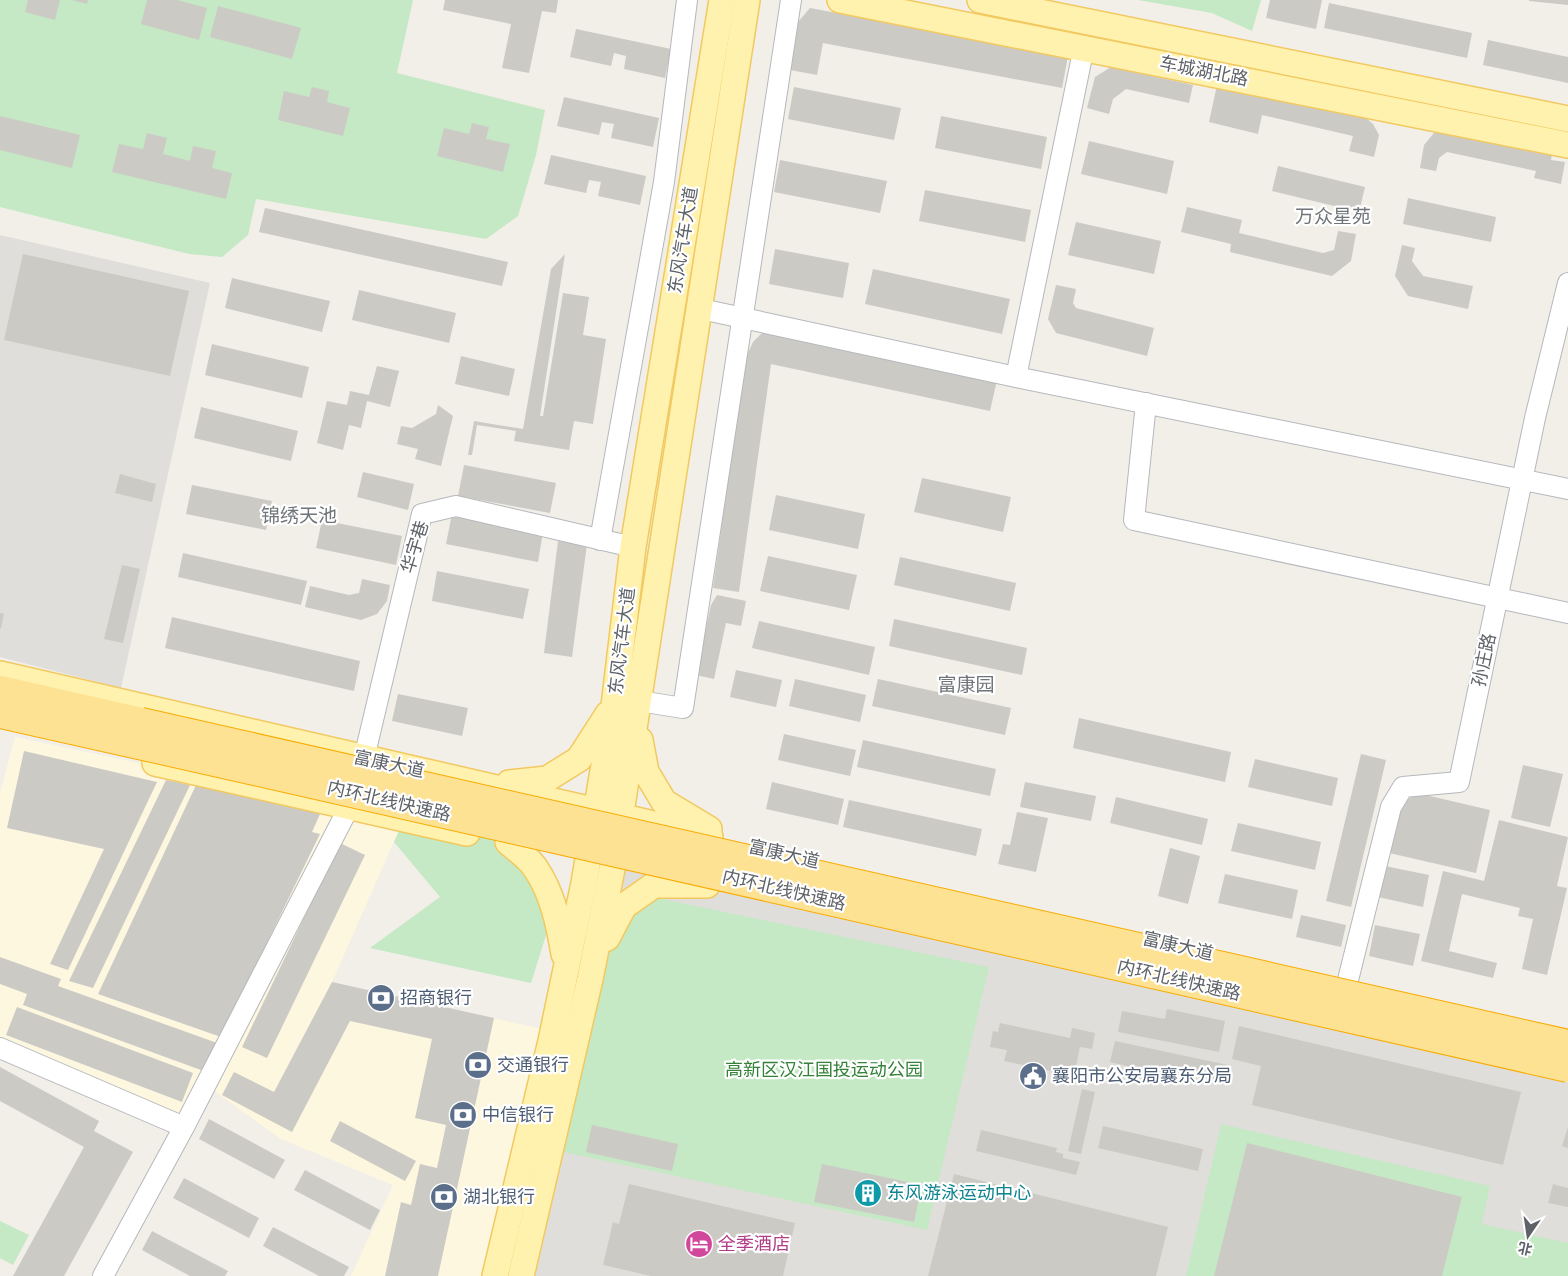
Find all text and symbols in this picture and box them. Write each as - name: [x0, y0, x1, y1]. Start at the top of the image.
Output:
- street label: 车城湖北路: [1158, 53, 1250, 89]
- street label: 东风汽车大道: [665, 185, 701, 295]
- district label: 万众星苑: [1295, 206, 1371, 227]
- district label: 锦绣天池: [261, 505, 337, 526]
- street label: 华宇巷: [398, 518, 432, 576]
- street label: 东风汽车大道: [605, 586, 639, 696]
- street label: 孙庄路: [1469, 632, 1499, 688]
- district label: 富康园: [937, 674, 995, 695]
- street label: 富康大道: [352, 747, 426, 781]
- street label: 内环北线快速路: [325, 777, 453, 825]
- street label: 富康大道: [747, 836, 821, 872]
- street label: 内环北线快速路: [720, 866, 848, 914]
- street label: 富康大道: [1141, 928, 1215, 964]
- street label: 内环北线快速路: [1115, 956, 1243, 1004]
- bank icon: 招商银行: [366, 983, 396, 1013]
- place label: 招商银行: [400, 988, 472, 1008]
- bank icon: 交通银行: [463, 1050, 493, 1080]
- place label: 交通银行: [497, 1055, 569, 1075]
- park label: 高新区汉江国投运动公园: [725, 1060, 923, 1080]
- public building icon: 襄阳市公安局襄东分局: [1018, 1061, 1048, 1091]
- place label: 襄阳市公安局襄东分局: [1052, 1066, 1232, 1086]
- bank icon: 中信银行: [448, 1100, 478, 1130]
- place label: 中信银行: [482, 1105, 554, 1125]
- building icon: 东风游泳运动中心: [853, 1178, 883, 1208]
- bank icon: 湖北银行: [429, 1182, 459, 1212]
- place label: 东风游泳运动中心: [887, 1183, 1031, 1203]
- place label: 湖北银行: [463, 1187, 535, 1207]
- north arrow: [1503, 1211, 1553, 1261]
- hotel icon: 全季酒店: [684, 1229, 714, 1259]
- place label: 全季酒店: [718, 1234, 790, 1254]
- text: 北: [1516, 1239, 1534, 1258]

